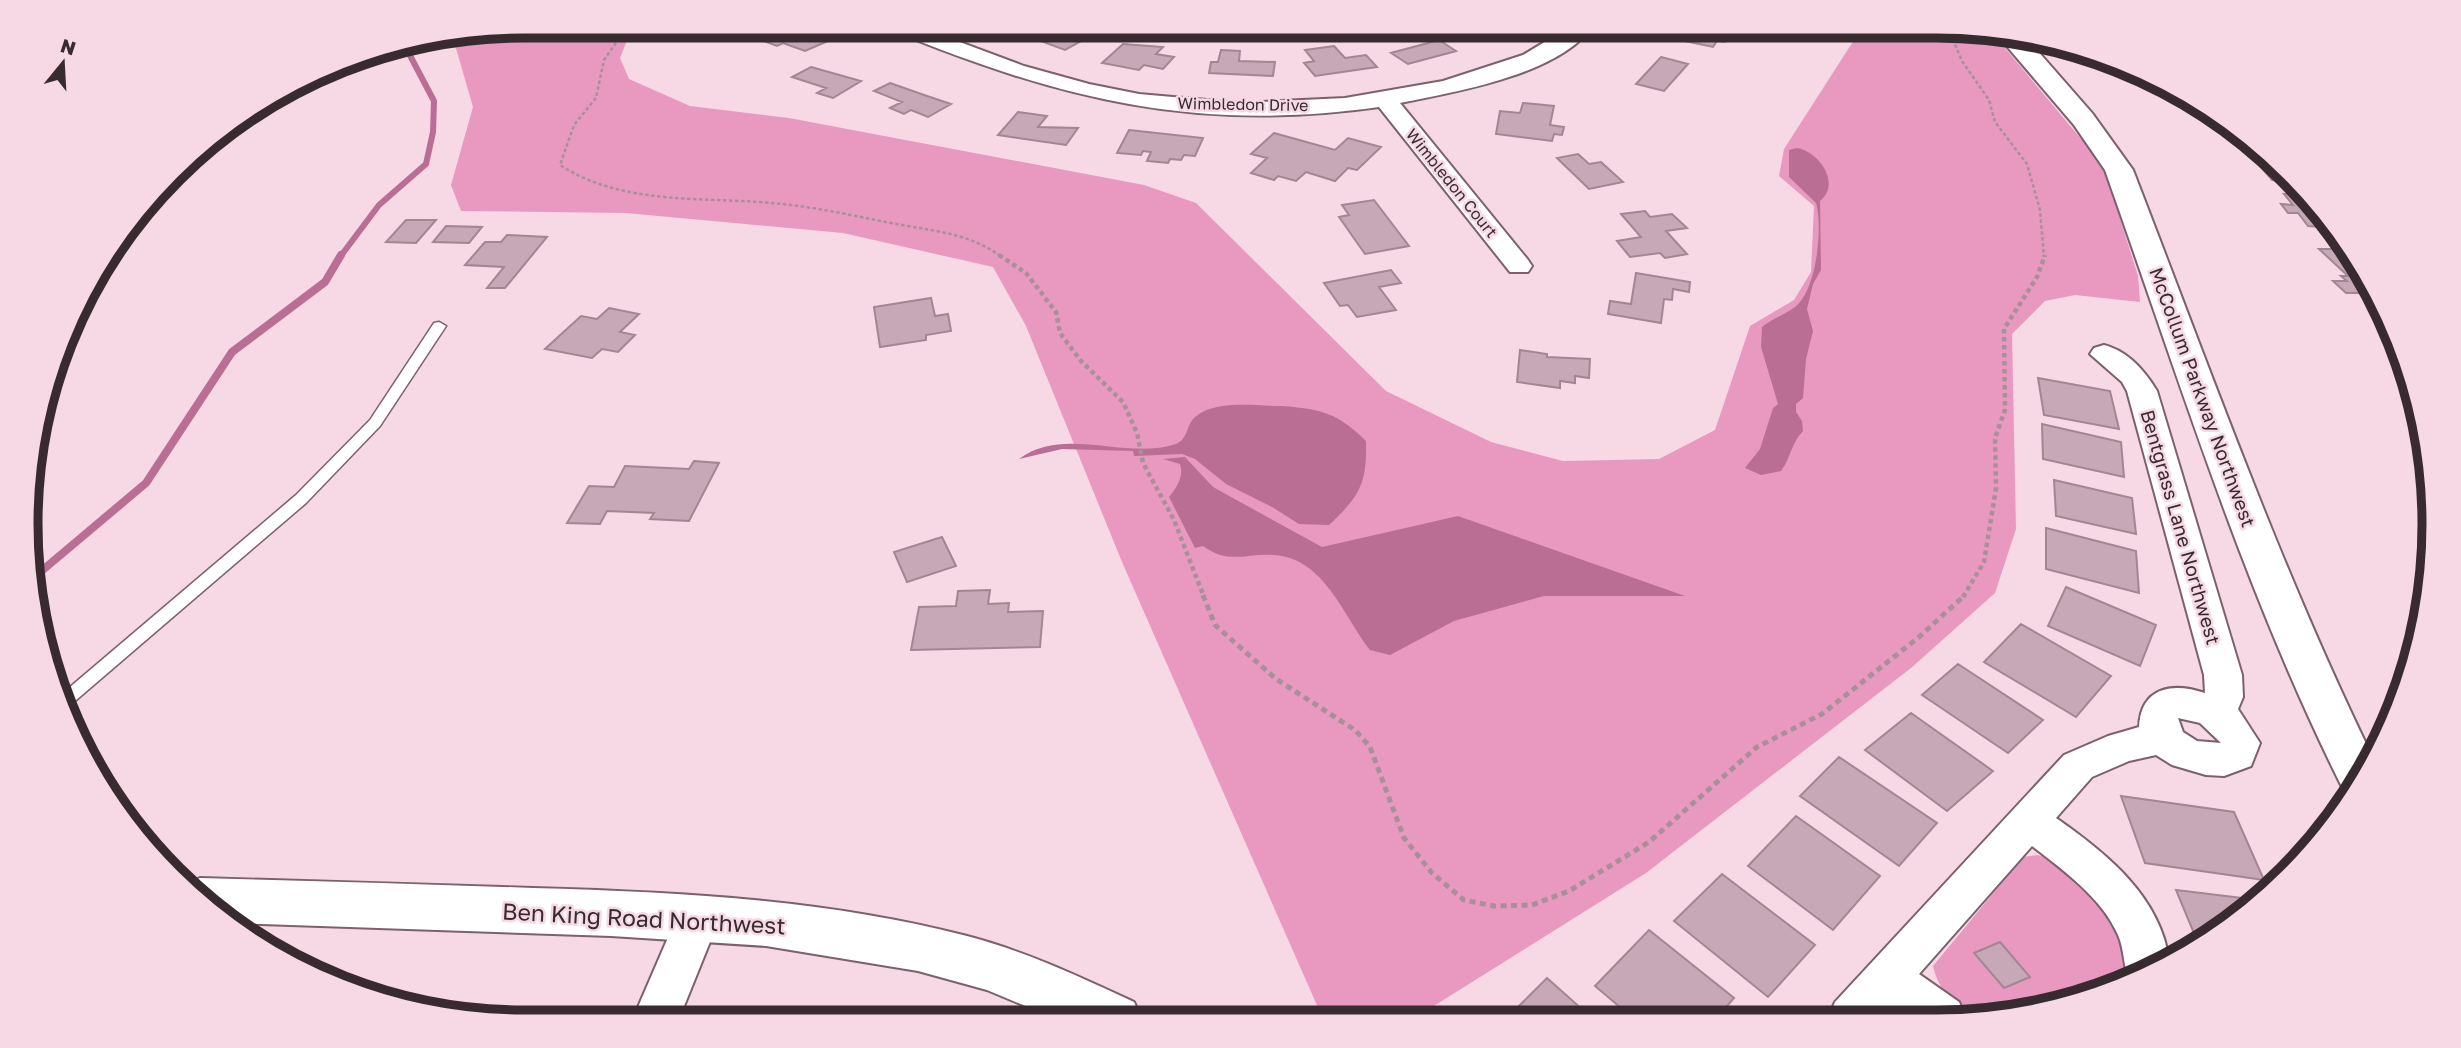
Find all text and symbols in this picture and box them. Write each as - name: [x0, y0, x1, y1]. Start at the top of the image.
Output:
- north arrow: [28, 28, 98, 98]
- text: N: [58, 33, 79, 60]
- street label: Wimbledon Drive: [1177, 93, 1309, 115]
- street label: Wimbledon Court: [1402, 125, 1502, 241]
- street label: McCollum Parkway Northwest: [2145, 264, 2261, 530]
- street label: Bentgrass Lane Northwest: [2136, 407, 2226, 647]
- street label: Ben King Road Northwest: [502, 897, 786, 939]

